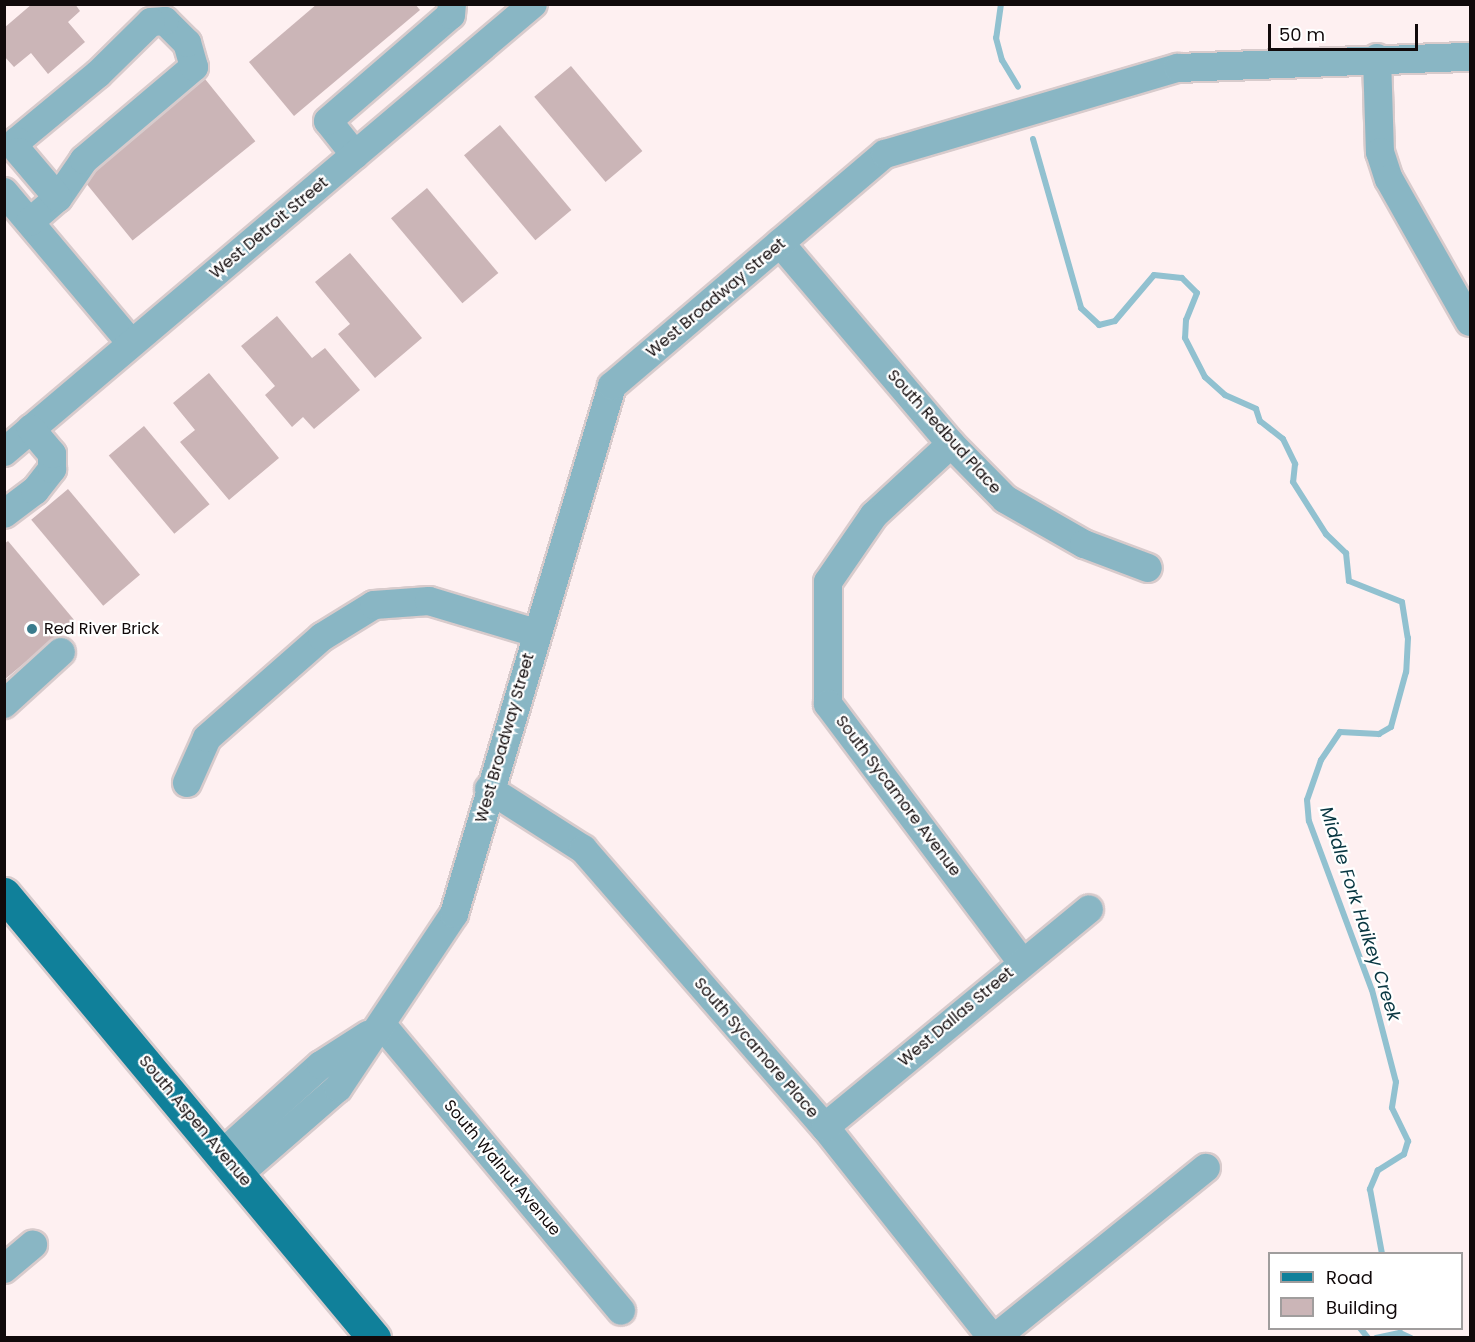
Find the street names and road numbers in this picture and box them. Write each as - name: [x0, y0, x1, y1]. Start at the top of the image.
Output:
- street label: West Detroit Street: [206, 173, 332, 283]
- street label: West Broadway Street: [643, 234, 789, 362]
- street label: South Redbud Place: [883, 366, 1005, 498]
- street label: West Broadway Street: [472, 651, 538, 825]
- street label: South Sycamore Avenue: [831, 712, 965, 880]
- street label: West Dallas Street: [895, 963, 1017, 1071]
- street label: South Sycamore Place: [690, 974, 822, 1122]
- street label: South Aspen Avenue: [135, 1052, 255, 1190]
- street label: South Walnut Avenue: [440, 1096, 564, 1240]

